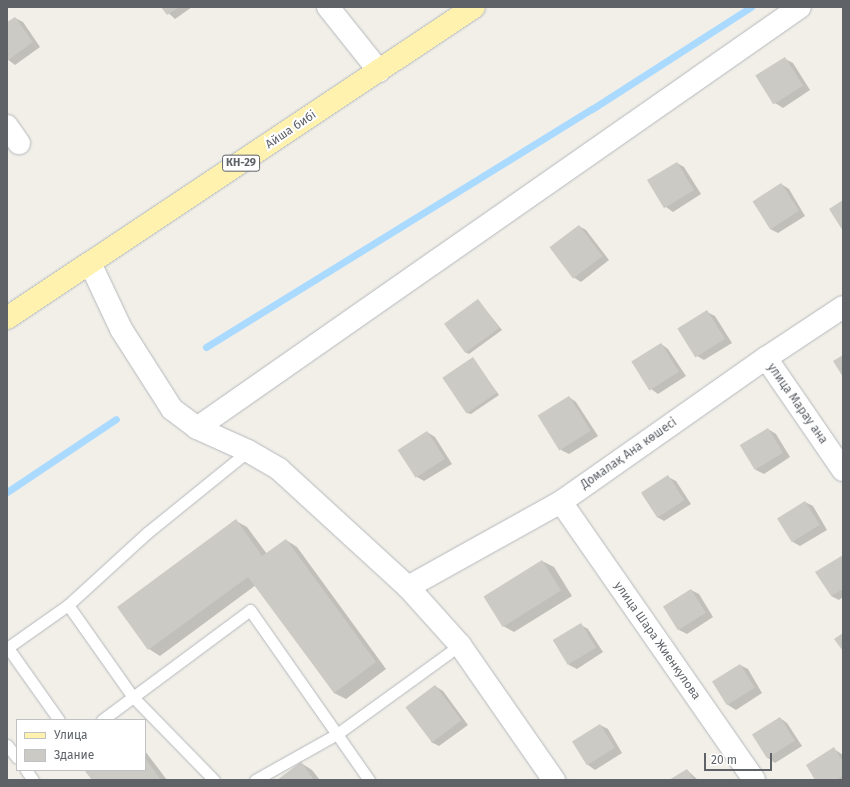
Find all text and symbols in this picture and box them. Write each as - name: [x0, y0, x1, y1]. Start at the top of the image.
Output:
- street label: Айша бибі: [263, 108, 319, 152]
- road number: КН-29: [222, 154, 260, 172]
- street label: улица Марау ана: [764, 361, 830, 447]
- street label: Домалақ Ана көшесі: [578, 415, 680, 493]
- street label: улица Шара Жиенкулова: [611, 579, 703, 703]
- legend: [16, 719, 146, 771]
- text: Улица: [54, 728, 88, 742]
- scale bar: [706, 745, 774, 771]
- text: Здание: [54, 748, 94, 762]
- text: 20 m: [711, 753, 737, 767]

